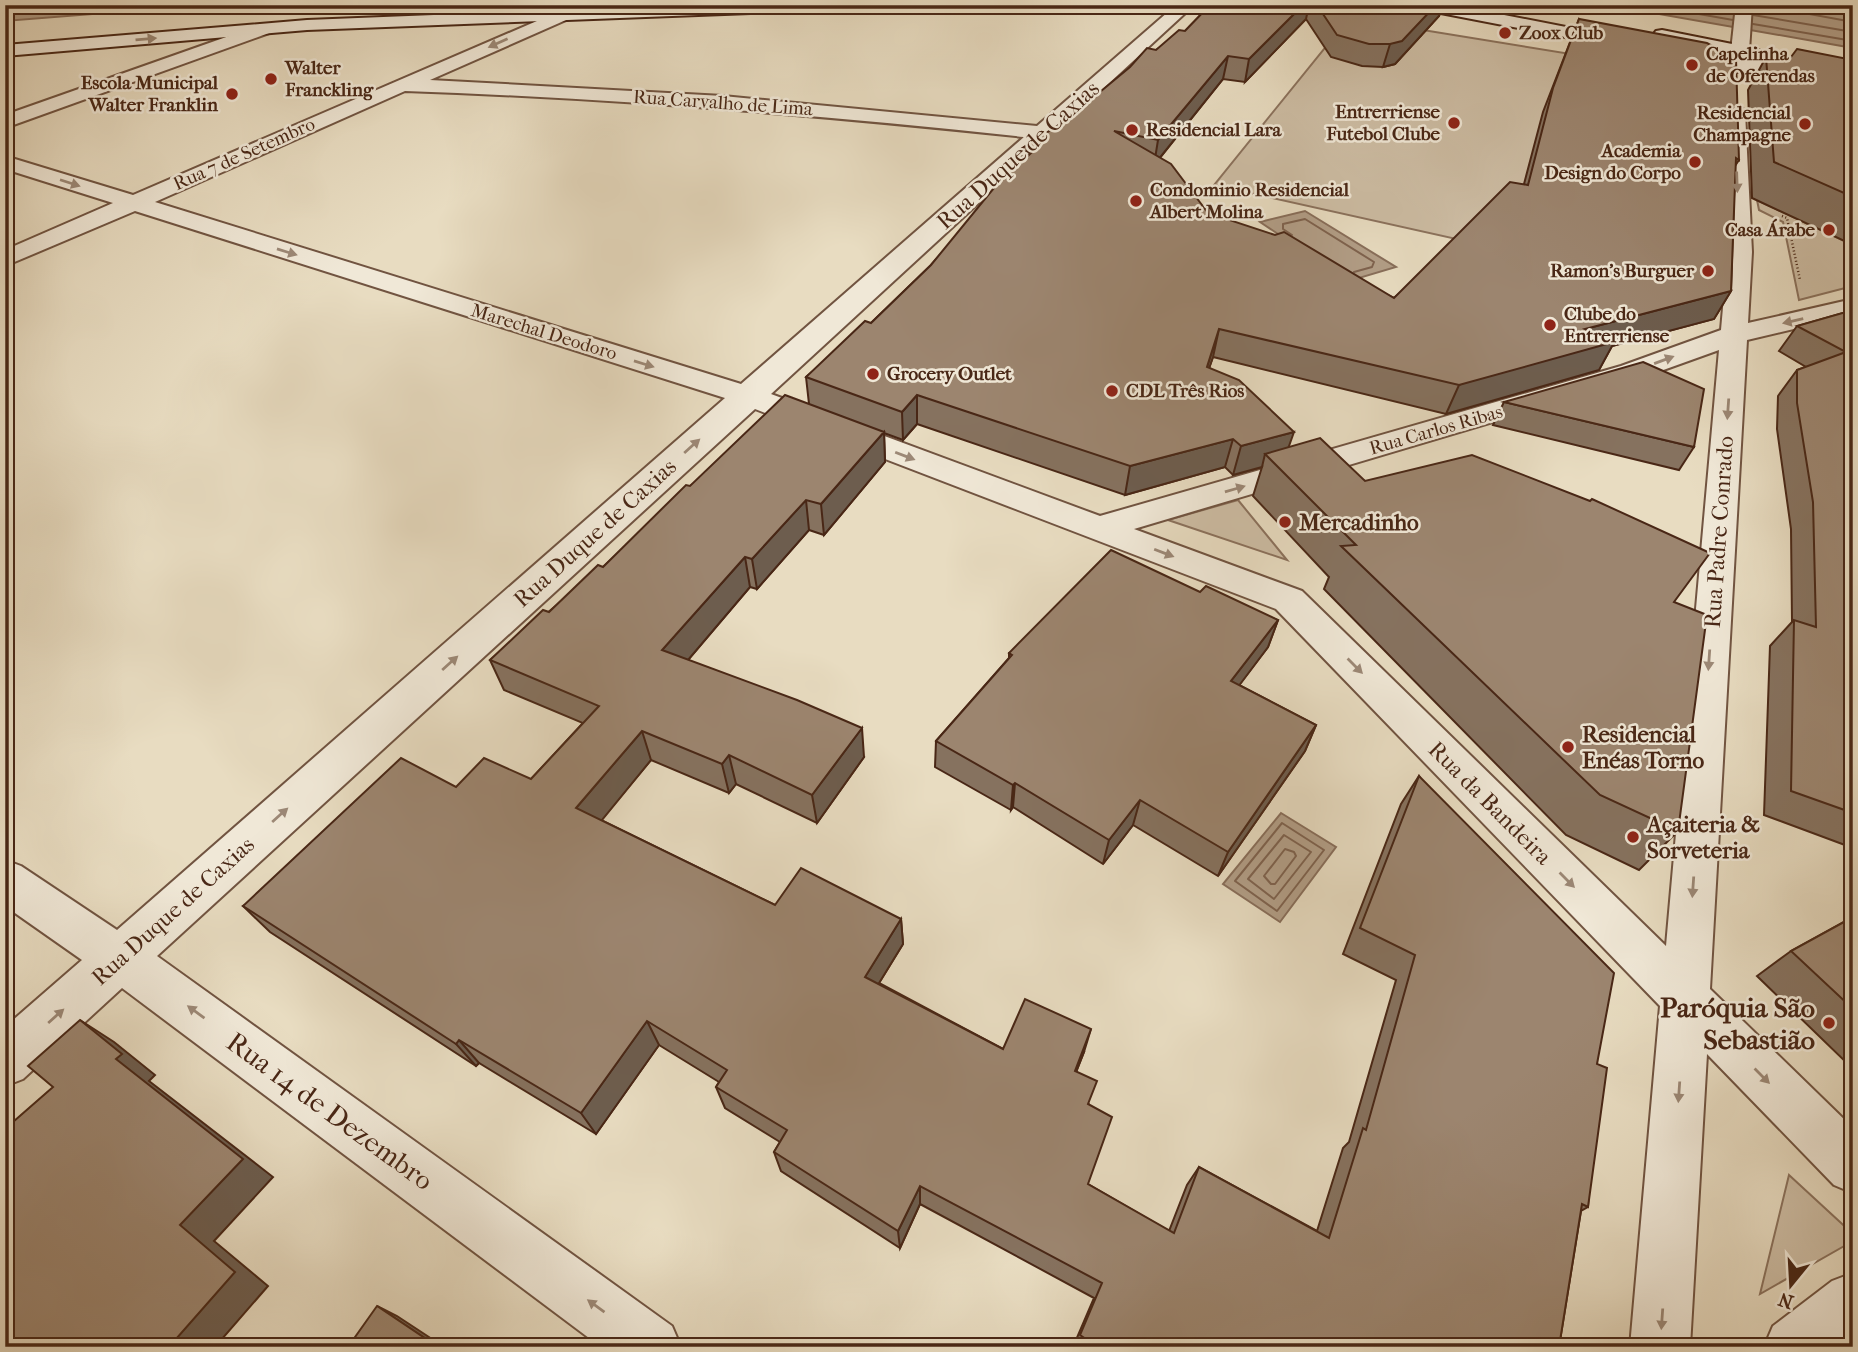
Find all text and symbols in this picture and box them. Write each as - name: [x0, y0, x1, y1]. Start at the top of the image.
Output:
- place label: Zoox Club: [1519, 22, 1603, 44]
- marker: Zoox Club: [1497, 25, 1513, 41]
- one-way arrow: [136, 33, 158, 44]
- one-way arrow: [488, 37, 508, 49]
- place label: Capelinha de Oferendas: [1706, 43, 1815, 87]
- place label: Walter Franckling: [284, 57, 374, 101]
- marker: Capelinha de Oferendas: [1684, 57, 1700, 73]
- marker: Walter Franckling: [263, 71, 279, 87]
- place label: Escola Municipal Walter Franklin: [81, 72, 219, 116]
- street label: Rua Duque de Caxias: [931, 75, 1105, 235]
- marker: Escola Municipal Walter Franklin: [224, 86, 240, 102]
- street label: Rua Carvalho de Lima: [633, 86, 814, 120]
- place label: Entrerriense Futebol Clube: [1325, 101, 1441, 145]
- place label: Residencial Champagne: [1693, 102, 1792, 146]
- street label: Rua 7 de Setembro: [170, 113, 319, 195]
- marker: Entrerriense Futebol Clube: [1446, 115, 1462, 131]
- marker: Residencial Champagne: [1797, 116, 1813, 132]
- place label: Residencial Lara: [1146, 119, 1283, 141]
- marker: Residencial Lara: [1124, 122, 1140, 138]
- place label: Academia Design do Corpo: [1544, 140, 1682, 184]
- marker: Academia Design do Corpo: [1687, 154, 1703, 170]
- one-way arrow: [1732, 171, 1743, 193]
- one-way arrow: [60, 178, 81, 189]
- place label: Condominio Residencial Albert Molina: [1149, 179, 1350, 223]
- marker: Condominio Residencial Albert Molina: [1128, 193, 1144, 209]
- place label: Casa Árabe: [1725, 218, 1816, 241]
- marker: Casa Árabe: [1821, 222, 1837, 238]
- one-way arrow: [277, 247, 298, 257]
- place label: Ramon's Burguer: [1550, 260, 1695, 282]
- marker: Ramon's Burguer: [1700, 263, 1716, 279]
- street label: Marechal Deodoro: [468, 299, 620, 365]
- place label: Clube do Entrerriense: [1564, 303, 1670, 347]
- one-way arrow: [1782, 316, 1804, 327]
- marker: Clube do Entrerriense: [1542, 317, 1558, 333]
- one-way arrow: [1654, 354, 1675, 365]
- one-way arrow: [634, 359, 655, 370]
- place label: Grocery Outlet: [887, 363, 1012, 385]
- marker: Grocery Outlet: [865, 366, 881, 382]
- place label: CDL Três Rios: [1126, 380, 1244, 402]
- marker: CDL Três Rios: [1104, 383, 1120, 399]
- one-way arrow: [1722, 398, 1733, 420]
- street label: Rua Carlos Ribas: [1367, 400, 1505, 460]
- street label: Rua Padre Conrado: [1699, 435, 1739, 629]
- one-way arrow: [684, 439, 701, 455]
- one-way arrow: [895, 450, 916, 461]
- street label: Rua Duque de Caxias: [508, 453, 682, 613]
- one-way arrow: [1225, 483, 1247, 494]
- place label: Mercadinho: [1299, 509, 1419, 536]
- marker: Mercadinho: [1277, 514, 1293, 530]
- one-way arrow: [1153, 547, 1174, 558]
- one-way arrow: [1703, 649, 1714, 671]
- one-way arrow: [441, 656, 458, 672]
- one-way arrow: [1346, 658, 1363, 674]
- place label: Residencial Enéas Torno: [1582, 721, 1705, 774]
- street label: Rua da Bandeira: [1423, 736, 1557, 870]
- marker: Residencial Enéas Torno: [1560, 739, 1576, 755]
- one-way arrow: [272, 808, 289, 823]
- place label: Açaiteria & Sorveteria: [1645, 811, 1760, 864]
- marker: Açaiteria & Sorveteria: [1625, 829, 1641, 845]
- street label: Rua Duque de Caxias: [86, 831, 260, 991]
- one-way arrow: [1558, 872, 1575, 889]
- one-way arrow: [1687, 876, 1698, 898]
- place label: Paróquia São Sebastião: [1660, 991, 1815, 1056]
- one-way arrow: [187, 1004, 205, 1019]
- one-way arrow: [47, 1008, 65, 1024]
- marker: Paróquia São Sebastião: [1821, 1015, 1837, 1031]
- street label: Rua 14 de Dezembro: [220, 1025, 440, 1197]
- one-way arrow: [1753, 1067, 1770, 1083]
- one-way arrow: [1673, 1081, 1684, 1103]
- north arrow: [1756, 1250, 1826, 1320]
- text: N: [1775, 1287, 1796, 1313]
- one-way arrow: [587, 1300, 605, 1314]
- one-way arrow: [1656, 1308, 1667, 1330]

